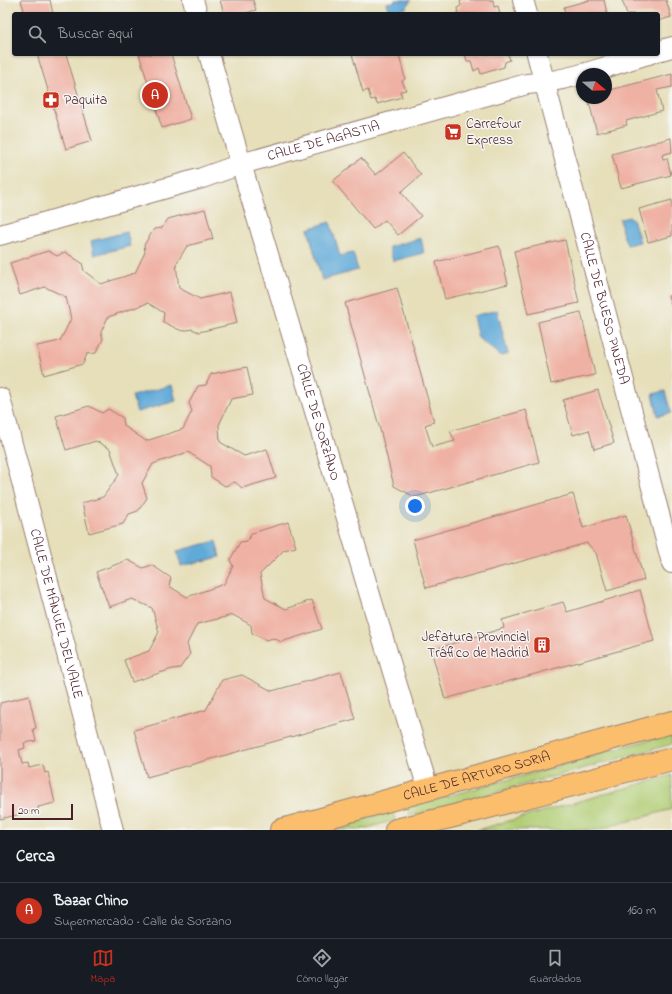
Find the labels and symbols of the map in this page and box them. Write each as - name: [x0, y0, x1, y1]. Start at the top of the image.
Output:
- north arrow: [576, 68, 612, 104]
- pin: A: [142, 80, 168, 110]
- pharmacy icon: Paquita: [41, 90, 61, 110]
- place label: Paquita: [64, 90, 107, 111]
- place label: Carrefour Express: [466, 114, 522, 151]
- street label: CALLE DE AGASTIA: [265, 115, 382, 167]
- supermarket icon: Carrefour Express: [443, 122, 463, 142]
- street label: CALLE DE BUESO PINEDA: [574, 230, 635, 387]
- street label: CALLE DE SORZANO: [291, 361, 346, 483]
- your location: [405, 496, 425, 516]
- street label: CALLE DE MANUEL DEL VALLE: [24, 526, 89, 701]
- place label: Jefatura Provincial Tráfico de Madrid: [421, 627, 529, 664]
- building icon: Jefatura Provincial Tráfico de Madrid: [532, 635, 552, 655]
- street label: CALLE DE ARTURO SORIA: [401, 746, 553, 806]
- scale bar: [12, 802, 73, 821]

